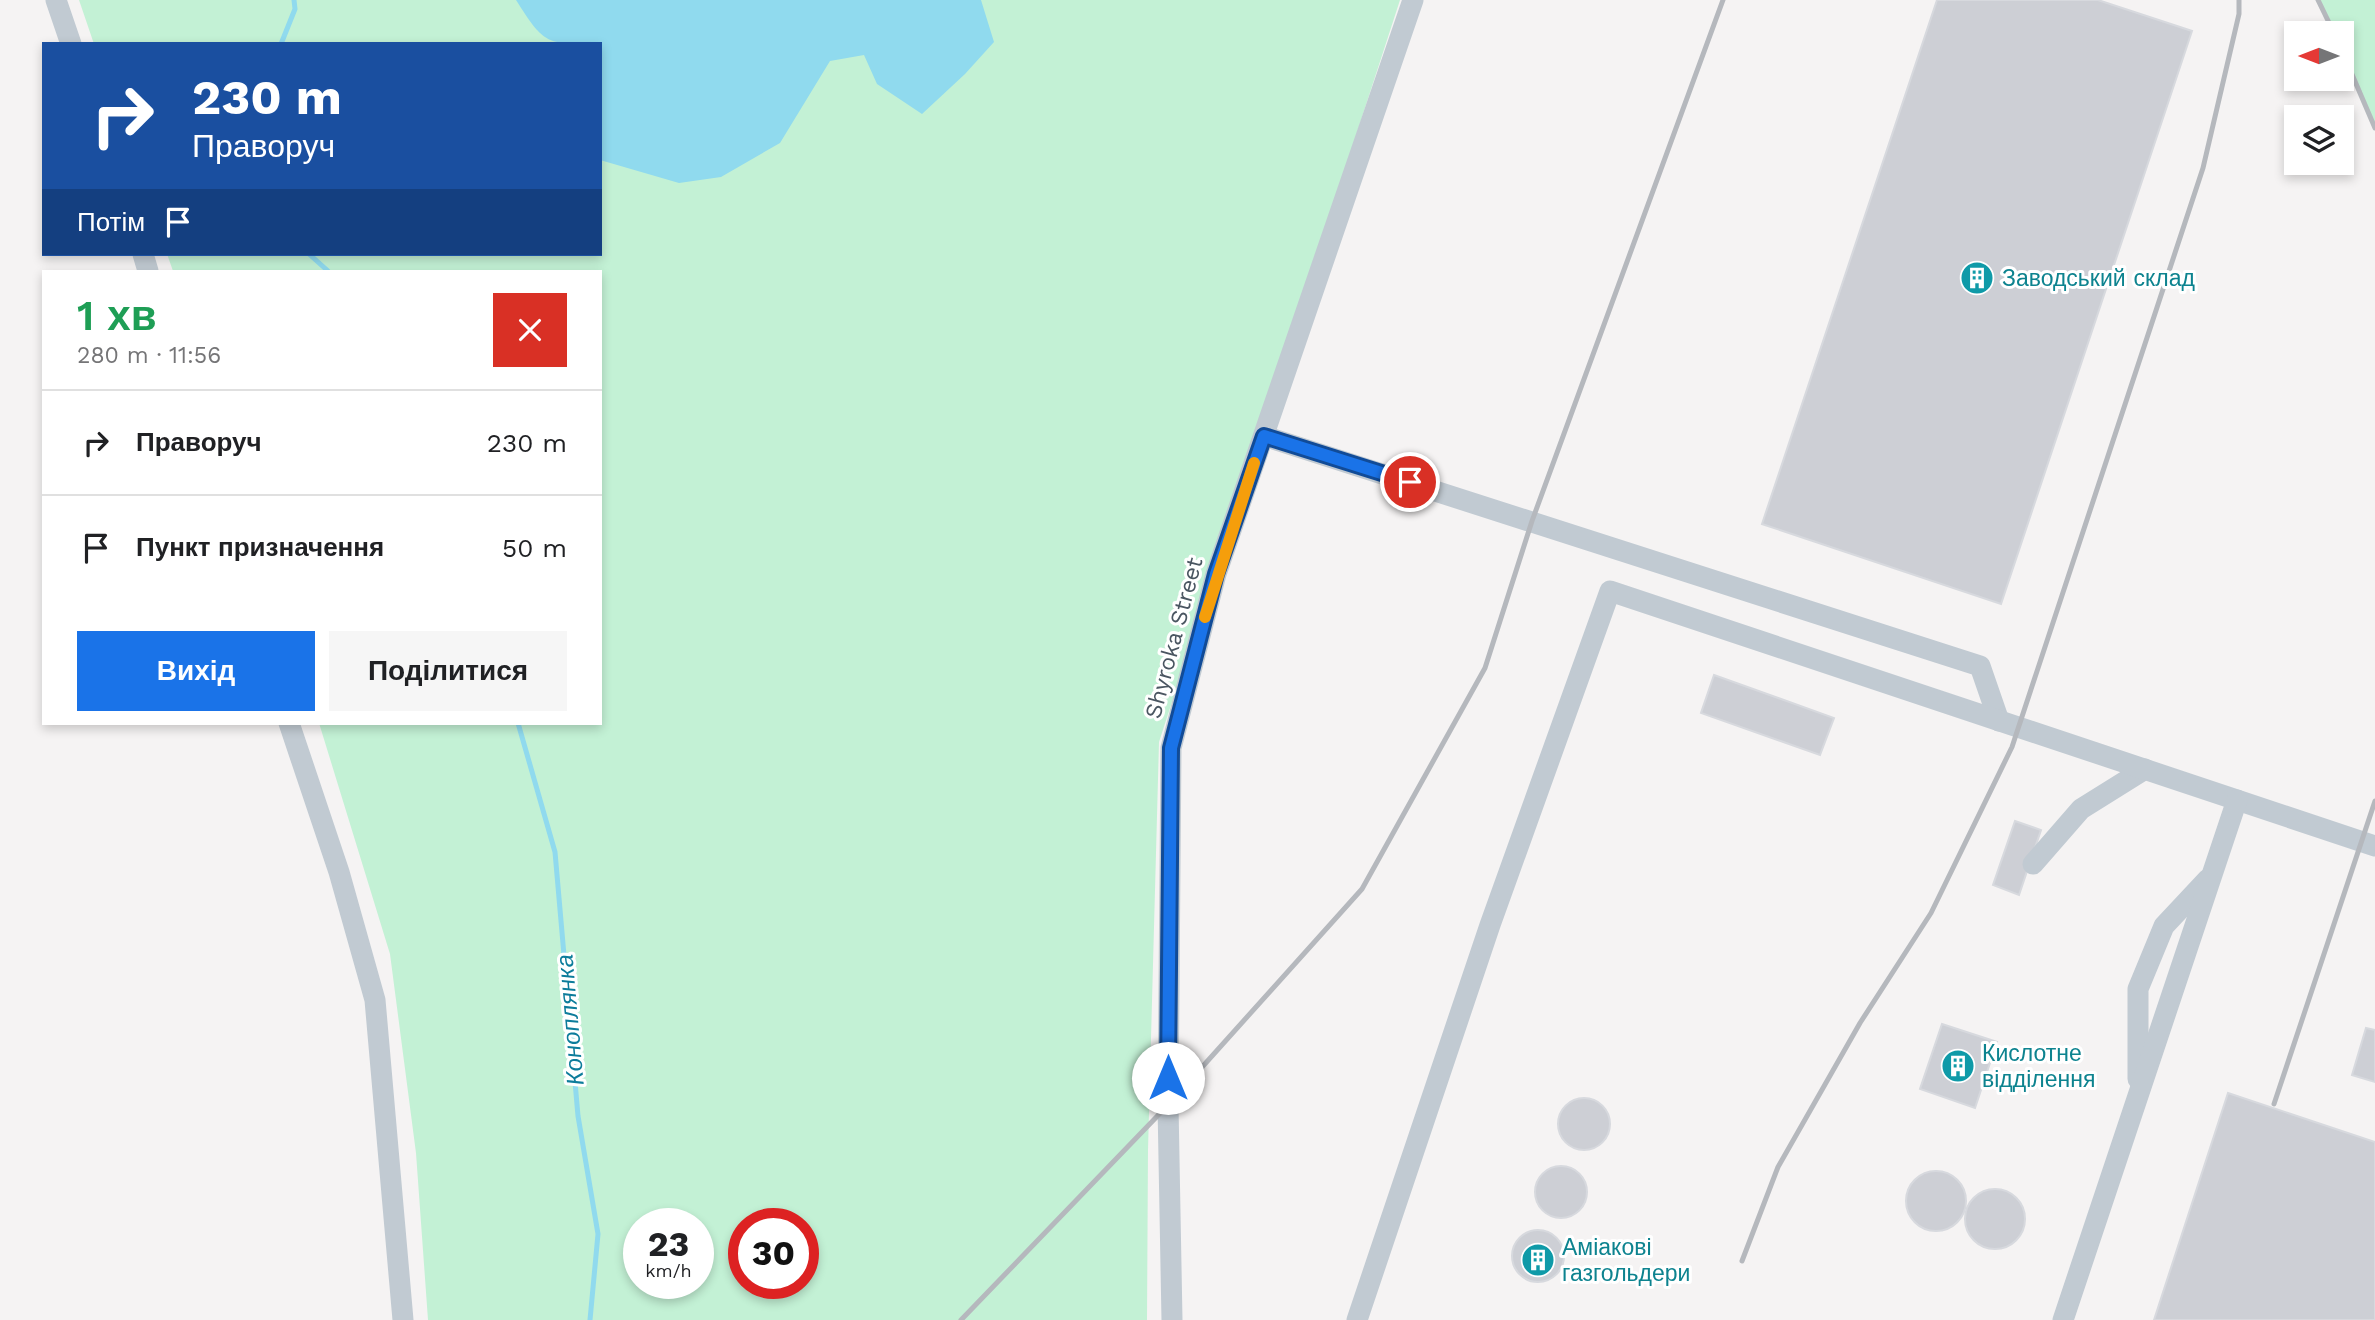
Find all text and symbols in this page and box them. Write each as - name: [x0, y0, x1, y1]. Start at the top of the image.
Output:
- north arrow: [2284, 21, 2354, 91]
- map controls: [2284, 21, 2354, 175]
- text: 230 m: [192, 68, 342, 126]
- icon: right: [77, 70, 168, 161]
- button: layers: [2284, 105, 2354, 175]
- text: Праворуч: [192, 127, 335, 165]
- icon: arrive: [159, 203, 197, 241]
- text: Потім: [77, 207, 145, 237]
- building icon: Заводський склад: [1958, 259, 1996, 297]
- place label: Заводський склад: [2002, 265, 2195, 292]
- text: 1 хв: [77, 291, 157, 340]
- button: close: [493, 293, 567, 367]
- text: 280 m · 11:56: [77, 342, 221, 369]
- icon: right: [77, 424, 115, 462]
- text: Праворуч: [136, 427, 262, 457]
- text: 230 m: [487, 428, 567, 458]
- pin: [1380, 452, 1440, 512]
- icon: arrive: [1391, 463, 1429, 501]
- icon: arrive: [77, 529, 115, 567]
- text: Пункт призначення: [136, 532, 384, 562]
- text: 50 m: [502, 533, 567, 563]
- street label: Shyroka Street: [1140, 554, 1209, 722]
- button: Вихід: [77, 631, 315, 711]
- button: Поділитися: [329, 631, 567, 711]
- water label: Коноплянка: [550, 953, 590, 1087]
- place label: Кислотне відділення: [1982, 1040, 2095, 1093]
- position arrow: [1131, 1041, 1205, 1115]
- building icon: Кислотне відділення: [1939, 1047, 1977, 1085]
- speed limit sign: 30: [728, 1208, 819, 1299]
- text: 23: [648, 1223, 689, 1265]
- place label: Аміакові газгольдери: [1562, 1234, 1690, 1287]
- building icon: Аміакові газгольдери: [1519, 1241, 1557, 1279]
- text: km/h: [645, 1260, 692, 1281]

